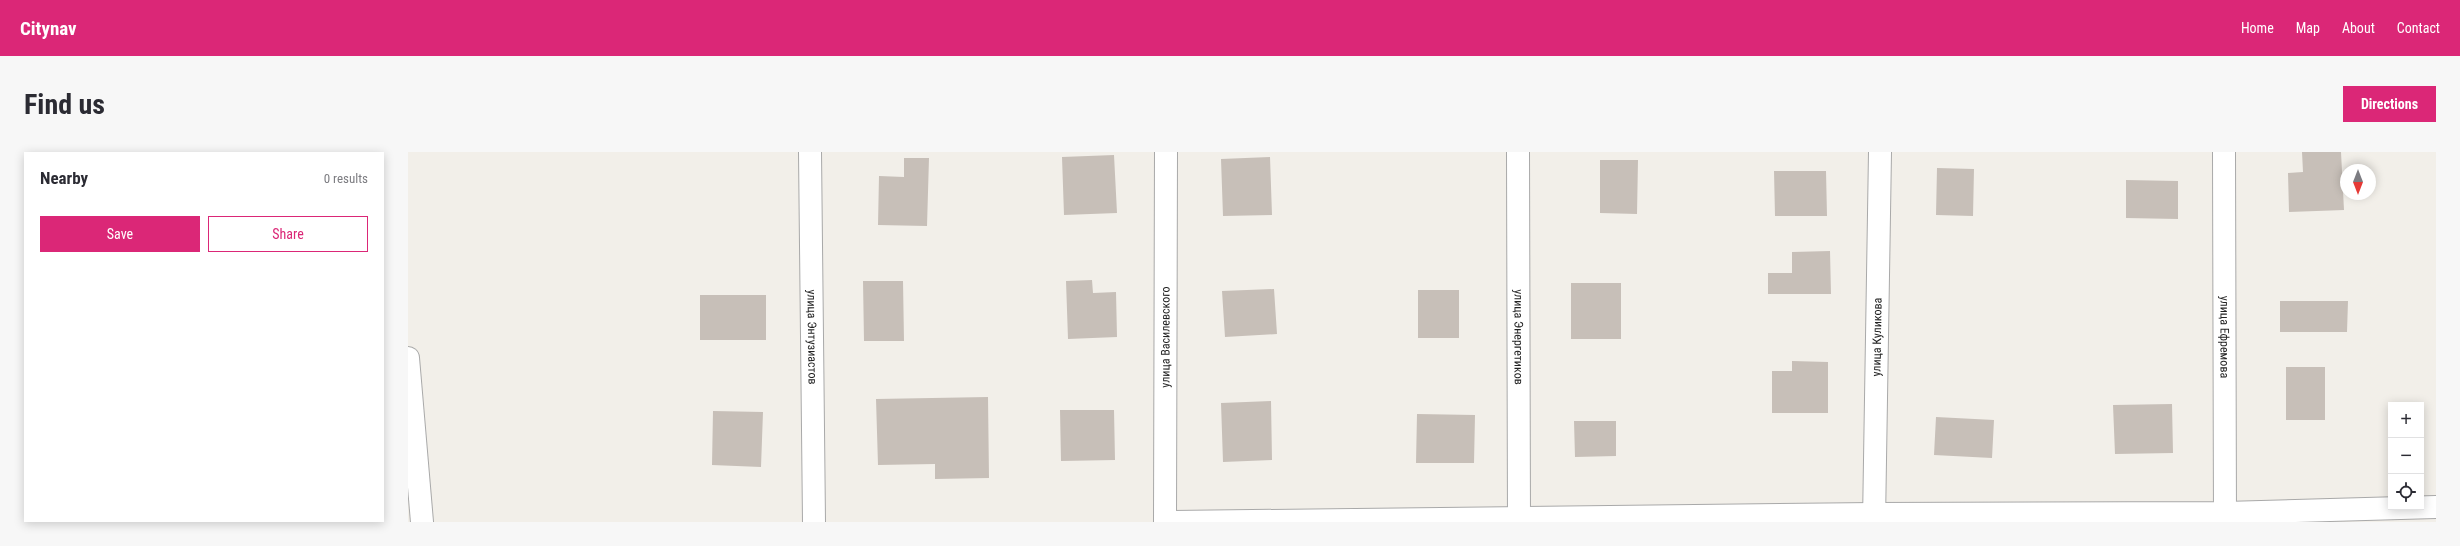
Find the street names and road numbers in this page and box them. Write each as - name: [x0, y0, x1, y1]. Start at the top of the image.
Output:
- street label: улица Василевского: [1158, 286, 1173, 388]
- street label: улица Энтузиастов: [804, 289, 820, 385]
- street label: улица Энергетиков: [1511, 289, 1526, 385]
- street label: улица Ефремова: [2217, 296, 2232, 378]
- street label: улица Куликова: [1869, 297, 1885, 377]

